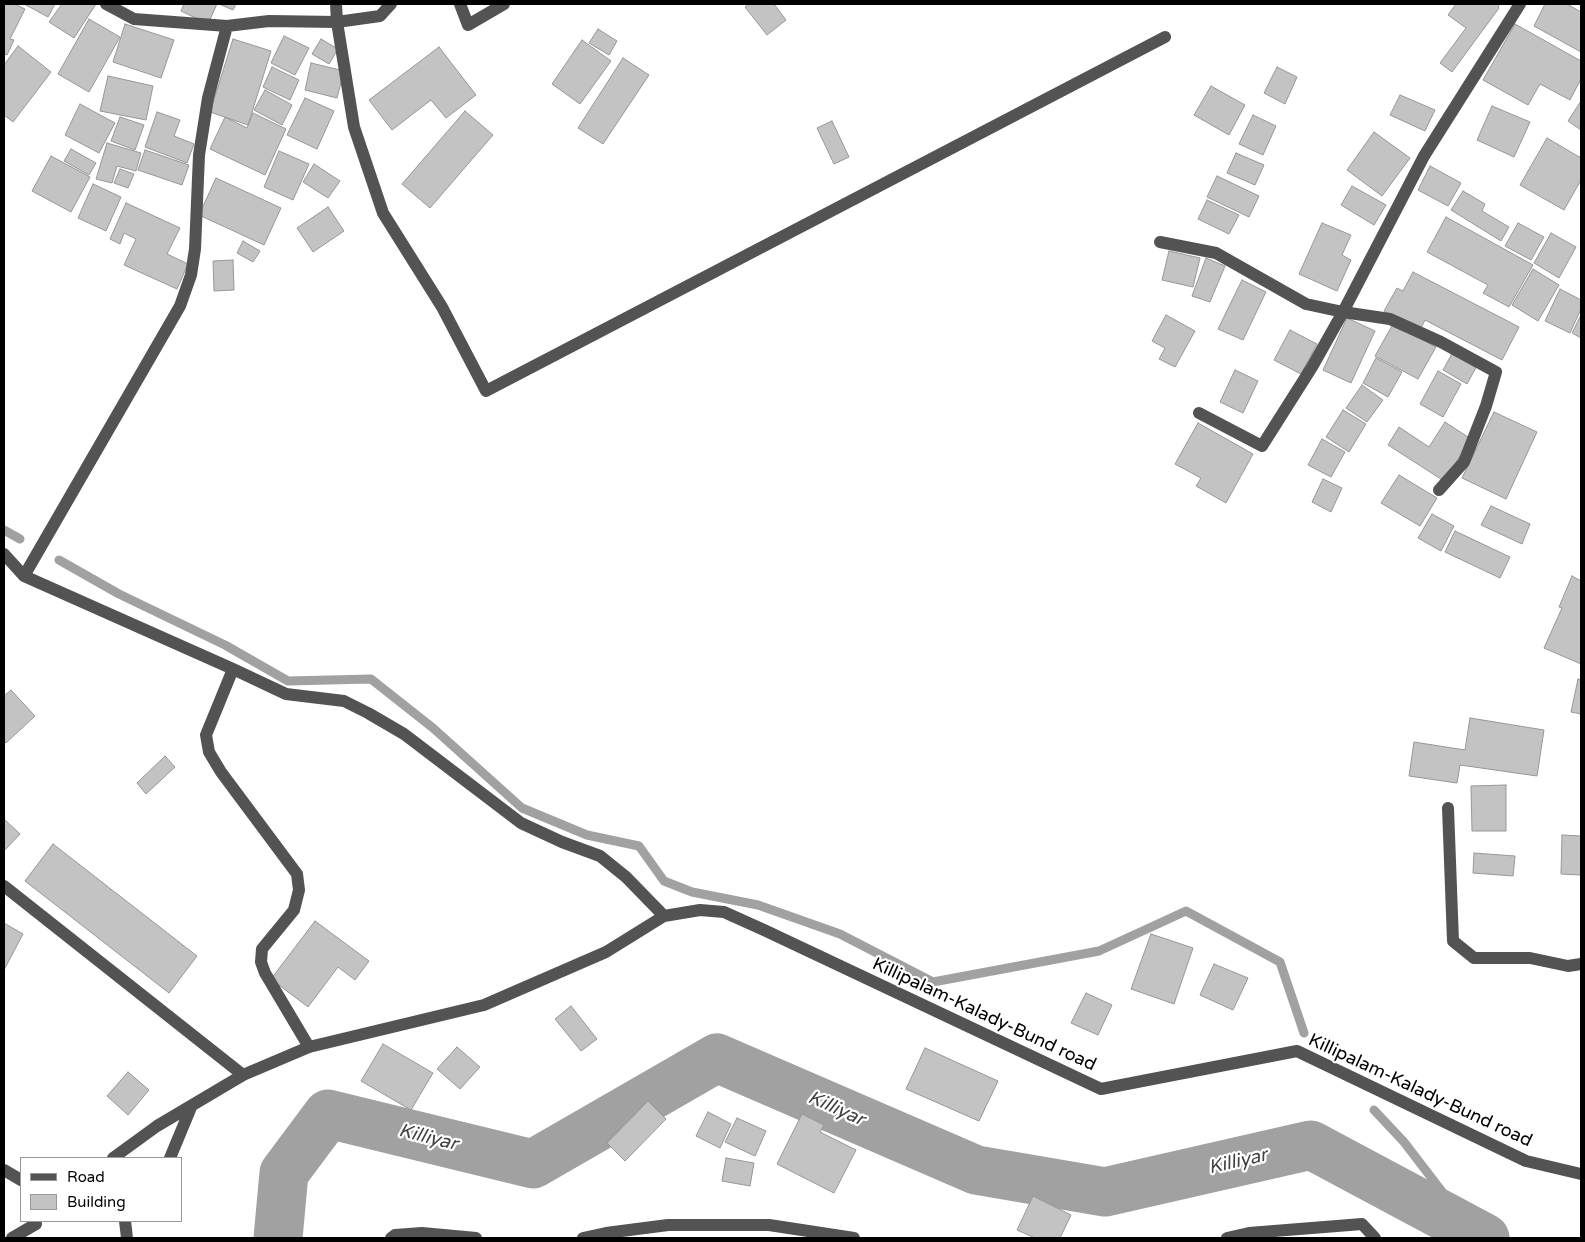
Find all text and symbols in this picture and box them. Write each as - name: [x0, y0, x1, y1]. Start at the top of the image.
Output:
- street label: Killipalam-Kalady-Bund road: [869, 954, 1099, 1076]
- street label: Killipalam-Kalady-Bund road: [1305, 1030, 1535, 1152]
- water label: Killiyar: [804, 1086, 868, 1132]
- water label: Killiyar: [396, 1120, 460, 1156]
- water label: Killiyar: [1206, 1144, 1270, 1180]
- legend: [20, 1157, 182, 1222]
- text: Road: [67, 1168, 105, 1186]
- text: Building: [67, 1193, 126, 1211]

